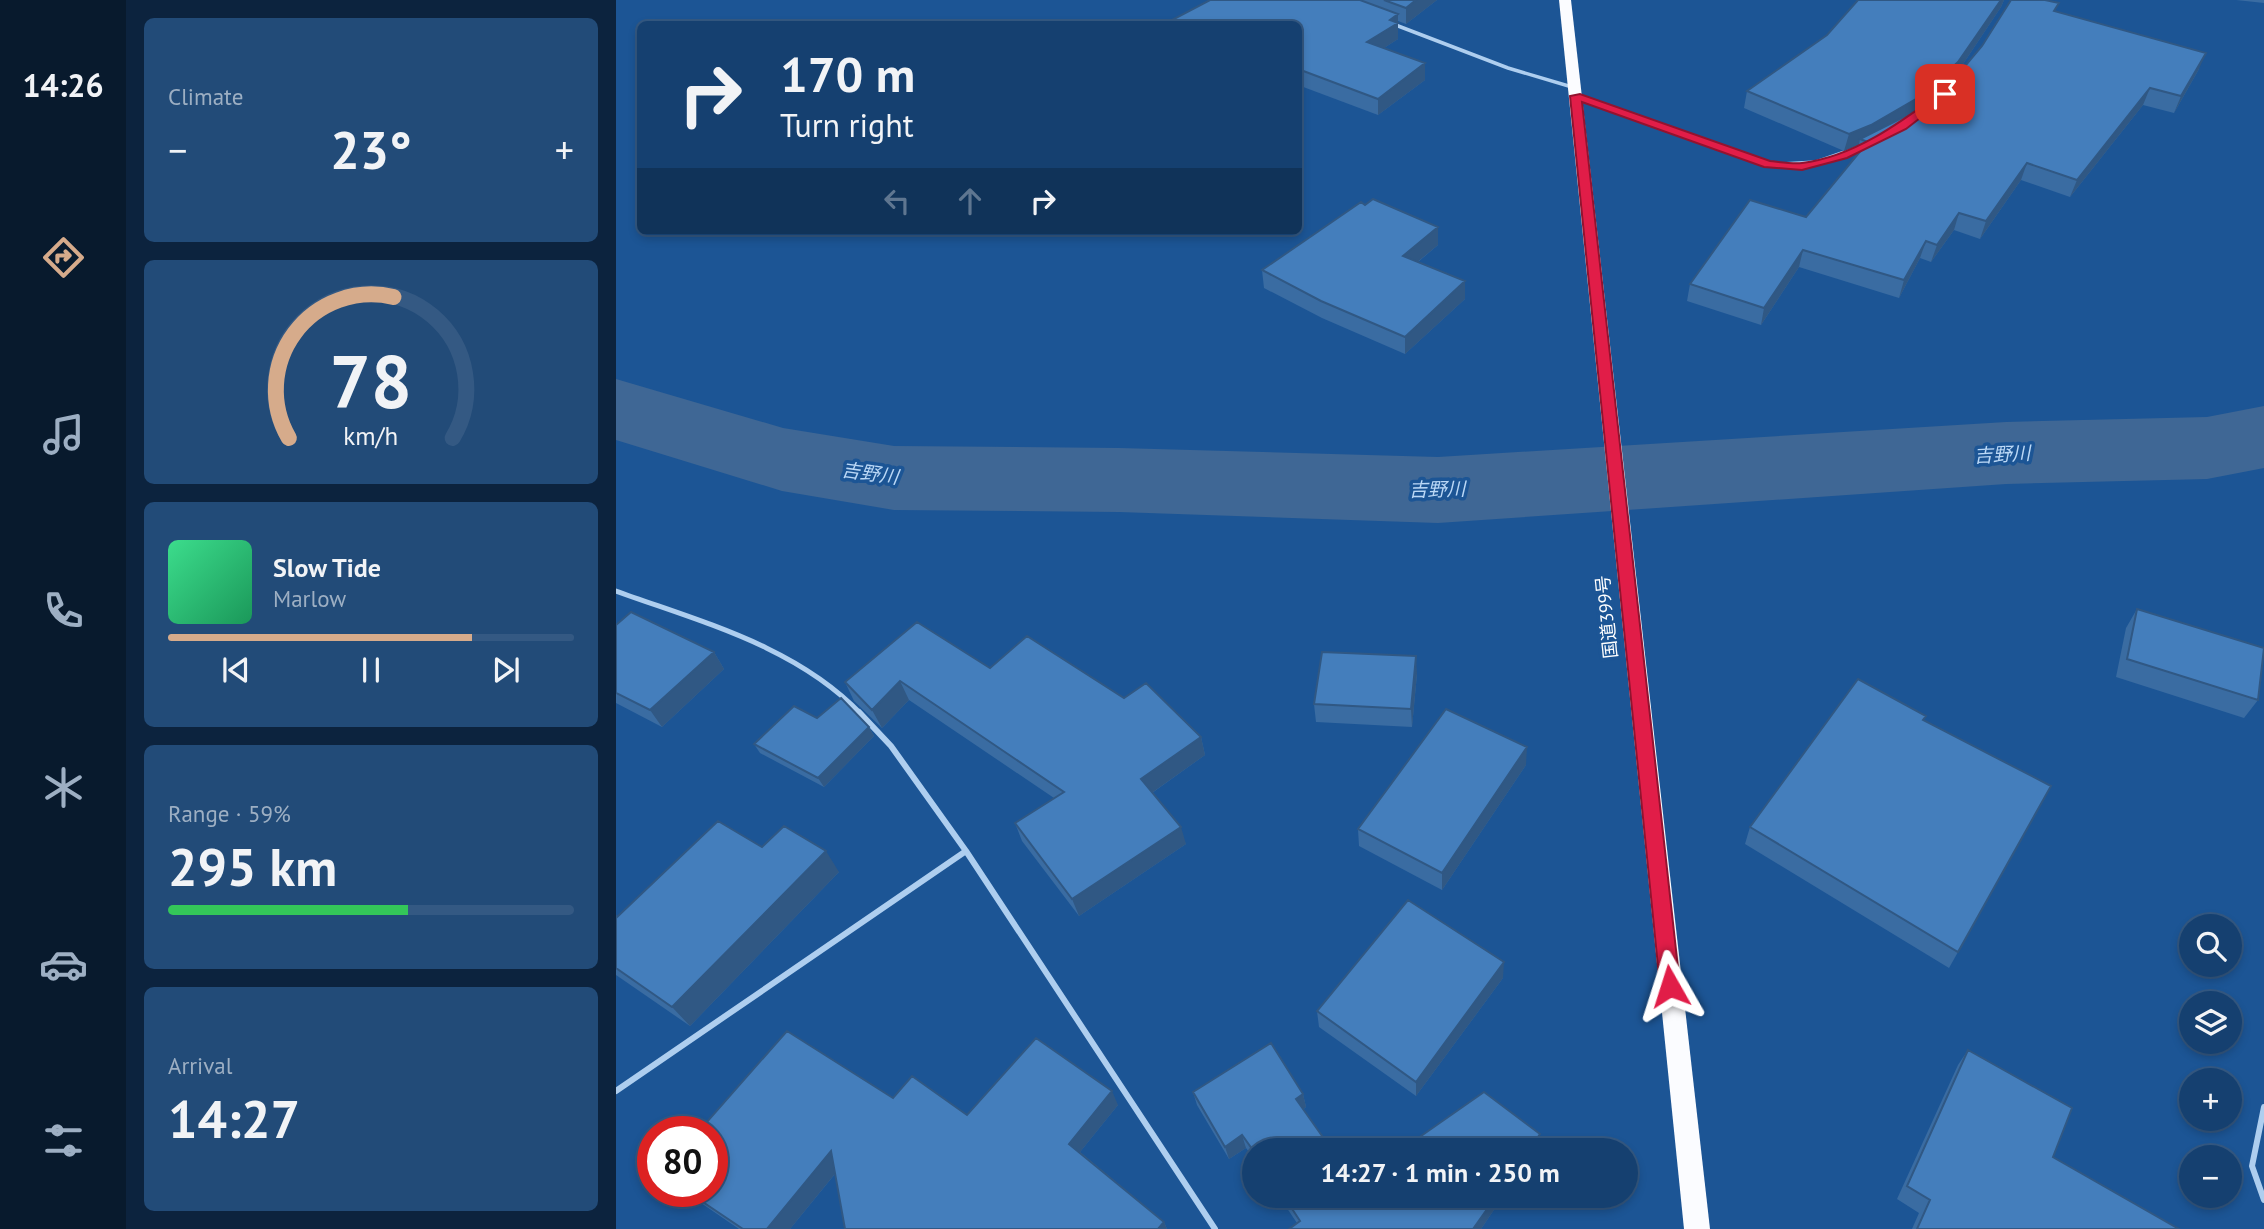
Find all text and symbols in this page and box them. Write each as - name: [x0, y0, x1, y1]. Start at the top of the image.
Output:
- text: 170 m: [780, 42, 915, 106]
- icon: right: [665, 49, 756, 140]
- text: 14:26: [22, 64, 104, 106]
- pin: [1915, 64, 1975, 124]
- icon: arrive: [1926, 75, 1964, 113]
- text: Climate: [168, 82, 243, 111]
- text: Turn right: [780, 104, 914, 146]
- text: 23°: [330, 116, 412, 183]
- text: −: [168, 125, 187, 174]
- text: +: [555, 125, 574, 174]
- icon: left: [878, 182, 916, 220]
- icon: ahead: [951, 182, 989, 220]
- icon: right: [1024, 182, 1062, 220]
- icon: directions: [39, 233, 88, 282]
- text: 78: [330, 335, 412, 429]
- icon: music: [39, 410, 88, 459]
- text: km/h: [344, 420, 398, 452]
- water label: 吉野川: [1973, 440, 2033, 467]
- water label: 吉野川: [840, 457, 902, 489]
- water label: 吉野川: [1408, 476, 1468, 501]
- text: Slow Tide: [273, 551, 381, 584]
- street label: 国道399号: [1591, 574, 1622, 660]
- text: Marlow: [273, 584, 346, 613]
- icon: phone: [39, 586, 88, 635]
- icon: previous: [217, 651, 255, 689]
- icon: pause: [352, 651, 390, 689]
- icon: next: [487, 651, 525, 689]
- icon: climate: [39, 763, 88, 812]
- text: Range · 59%: [168, 799, 291, 828]
- text: 295 km: [168, 833, 337, 900]
- map controls: [2179, 914, 2242, 1208]
- button: search: [2179, 914, 2242, 977]
- icon: car: [39, 940, 88, 989]
- position arrow: [1633, 949, 1707, 1023]
- button: layers: [2179, 991, 2242, 1054]
- text: Arrival: [168, 1051, 232, 1080]
- button: +: [2179, 1068, 2242, 1131]
- text: 14:27: [168, 1085, 300, 1152]
- icon: filters: [39, 1116, 88, 1165]
- speed limit sign: 80: [637, 1116, 728, 1207]
- button: −: [2179, 1145, 2242, 1208]
- text: 14:27 · 1 min · 250 m: [1320, 1156, 1560, 1189]

